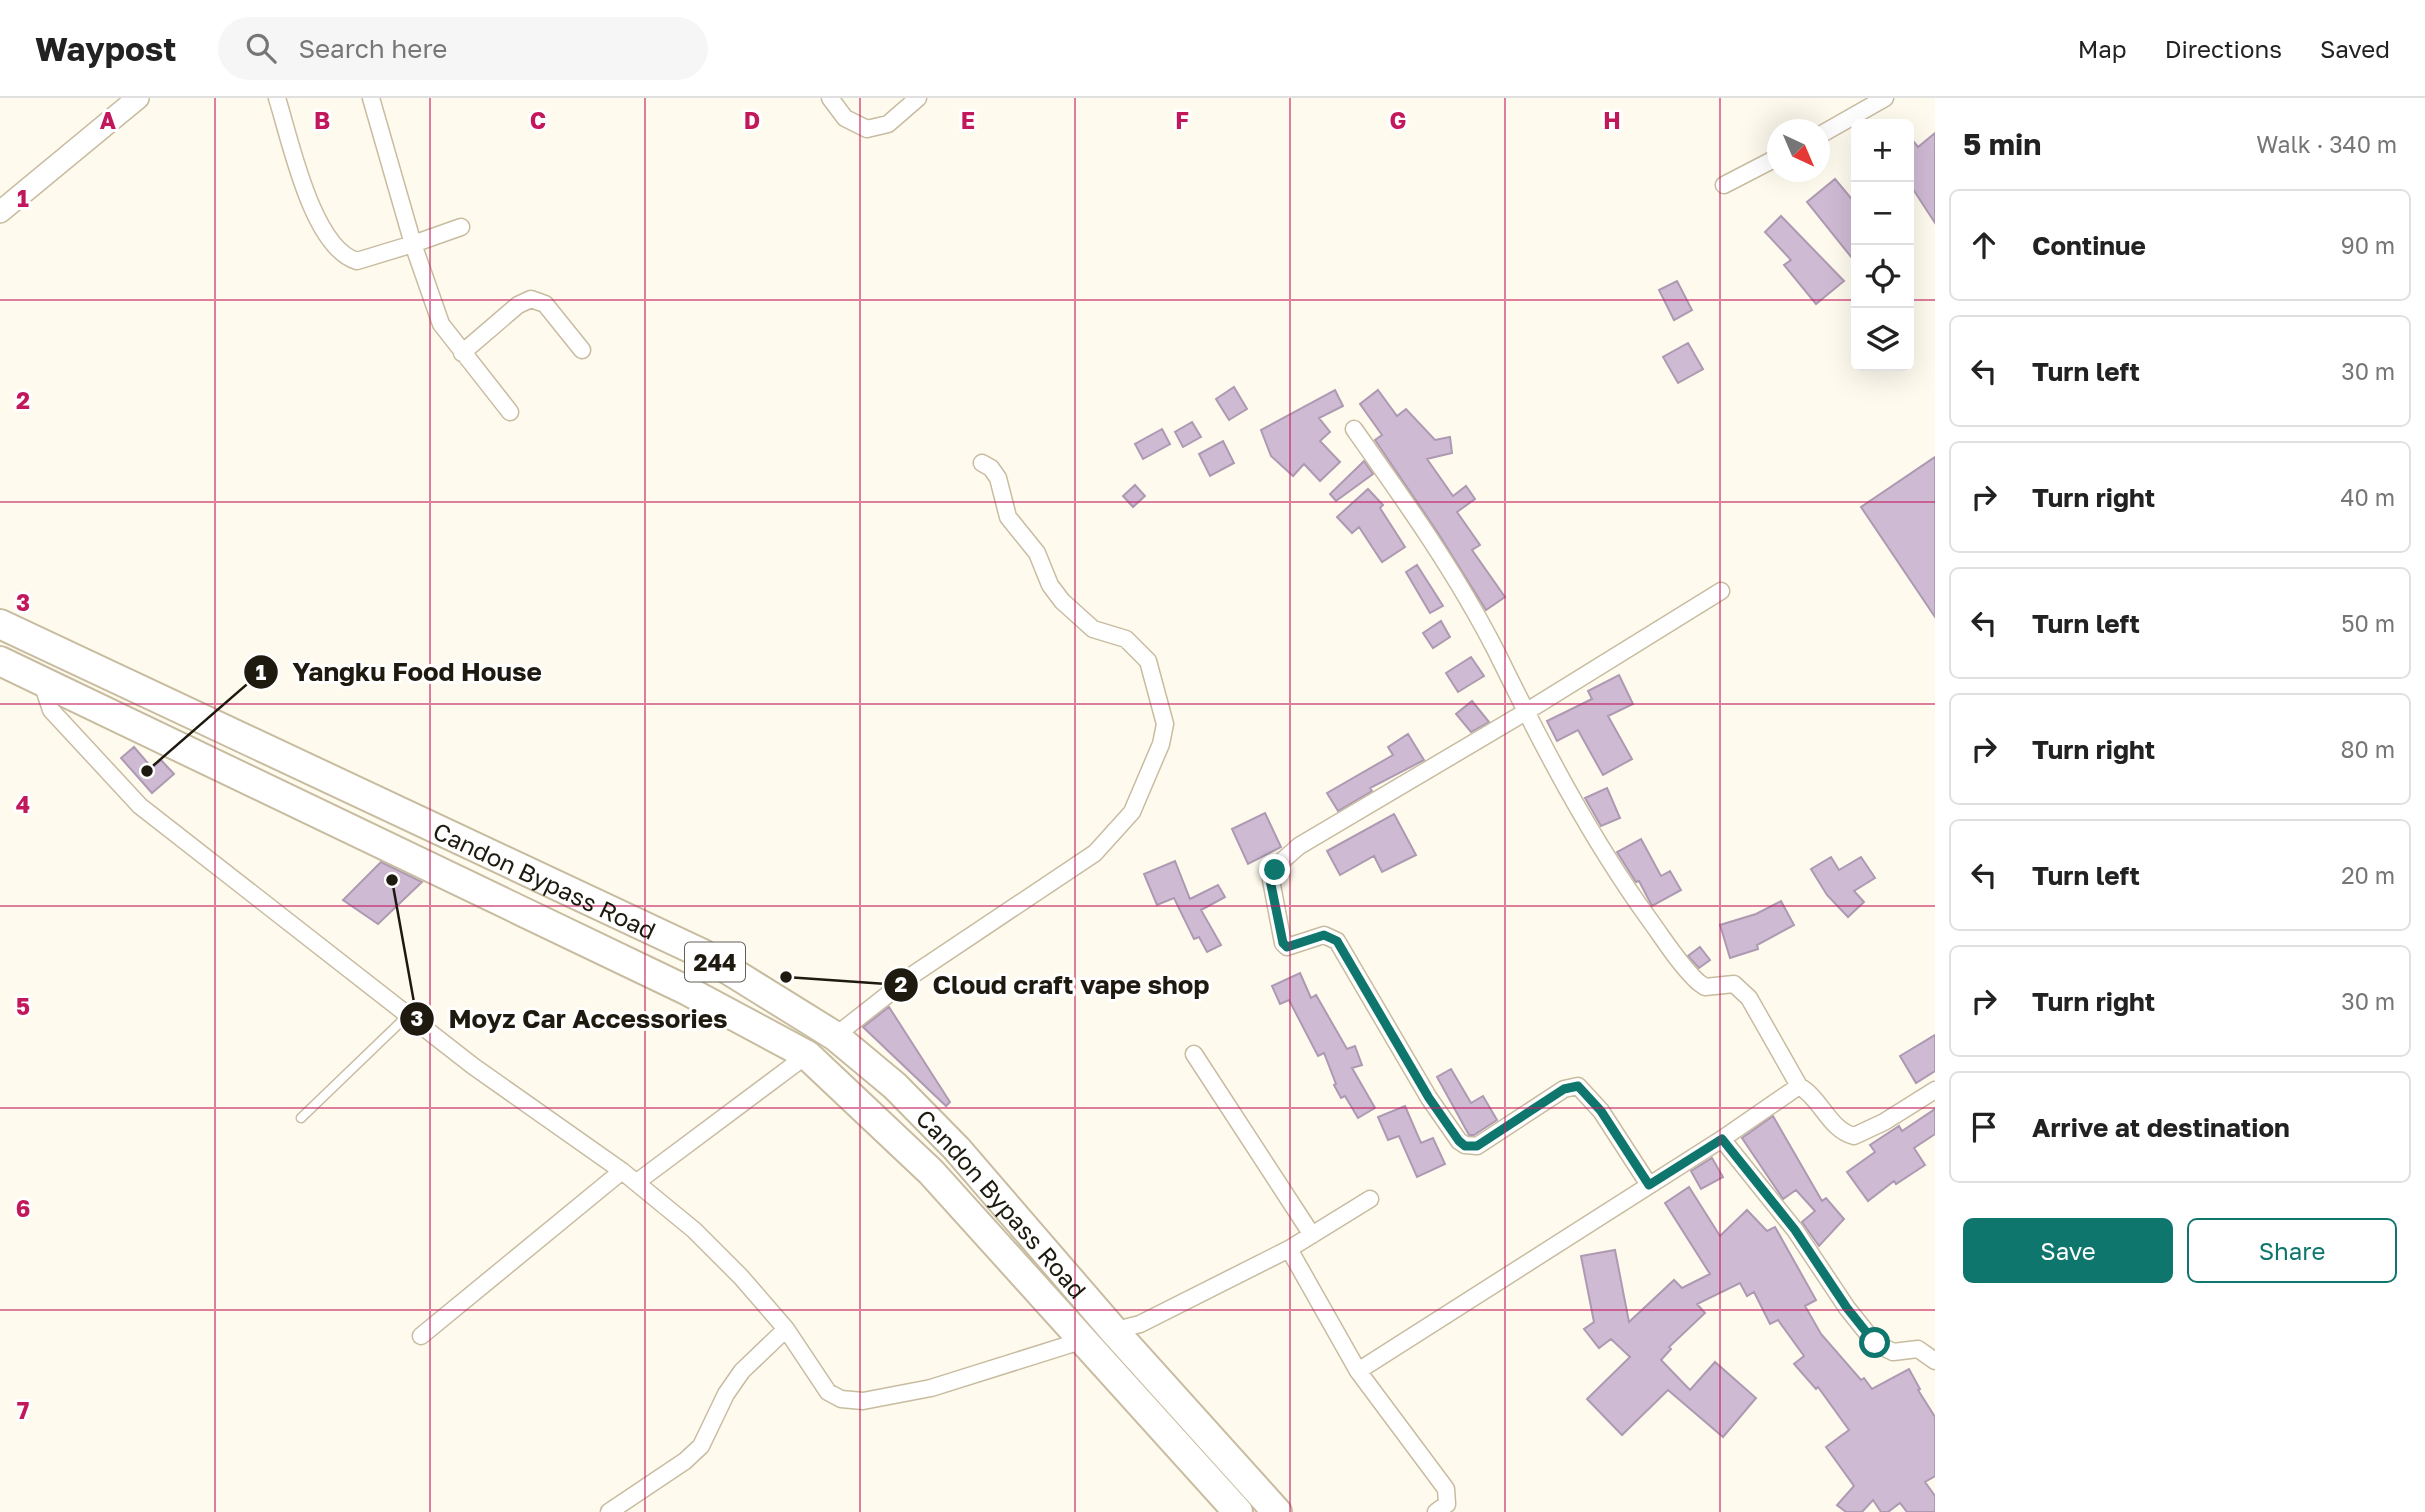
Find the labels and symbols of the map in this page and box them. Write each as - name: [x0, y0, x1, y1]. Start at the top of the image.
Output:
- text: A: [100, 106, 117, 134]
- text: B: [314, 106, 330, 134]
- text: C: [530, 106, 546, 134]
- text: D: [744, 106, 760, 134]
- text: E: [961, 106, 975, 134]
- text: F: [1175, 106, 1189, 134]
- text: G: [1390, 106, 1406, 134]
- text: H: [1603, 106, 1621, 134]
- north arrow: [1767, 119, 1830, 182]
- text: 1: [17, 184, 29, 212]
- text: 2: [16, 386, 30, 414]
- text: 3: [16, 588, 30, 616]
- callout: Yangku Food House: [244, 649, 556, 696]
- text: Yangku Food House: [292, 656, 542, 687]
- text: 1: [256, 659, 267, 685]
- text: 4: [16, 790, 30, 818]
- street label: Candon Bypass Road: [429, 815, 661, 944]
- route end: [1259, 854, 1290, 885]
- road number: 244: [685, 942, 745, 982]
- callout: Cloud craft vape shop: [883, 961, 1223, 1008]
- text: Cloud craft vape shop: [933, 969, 1209, 1000]
- text: 2: [895, 971, 908, 997]
- text: 5: [16, 992, 30, 1020]
- callout: Moyz Car Accessories: [400, 995, 742, 1042]
- text: Moyz Car Accessories: [448, 1003, 728, 1034]
- text: 3: [411, 1005, 423, 1031]
- street label: Candon Bypass Road: [911, 1103, 1093, 1304]
- text: 6: [16, 1194, 30, 1222]
- route start: [1859, 1327, 1890, 1358]
- text: 7: [17, 1396, 29, 1424]

